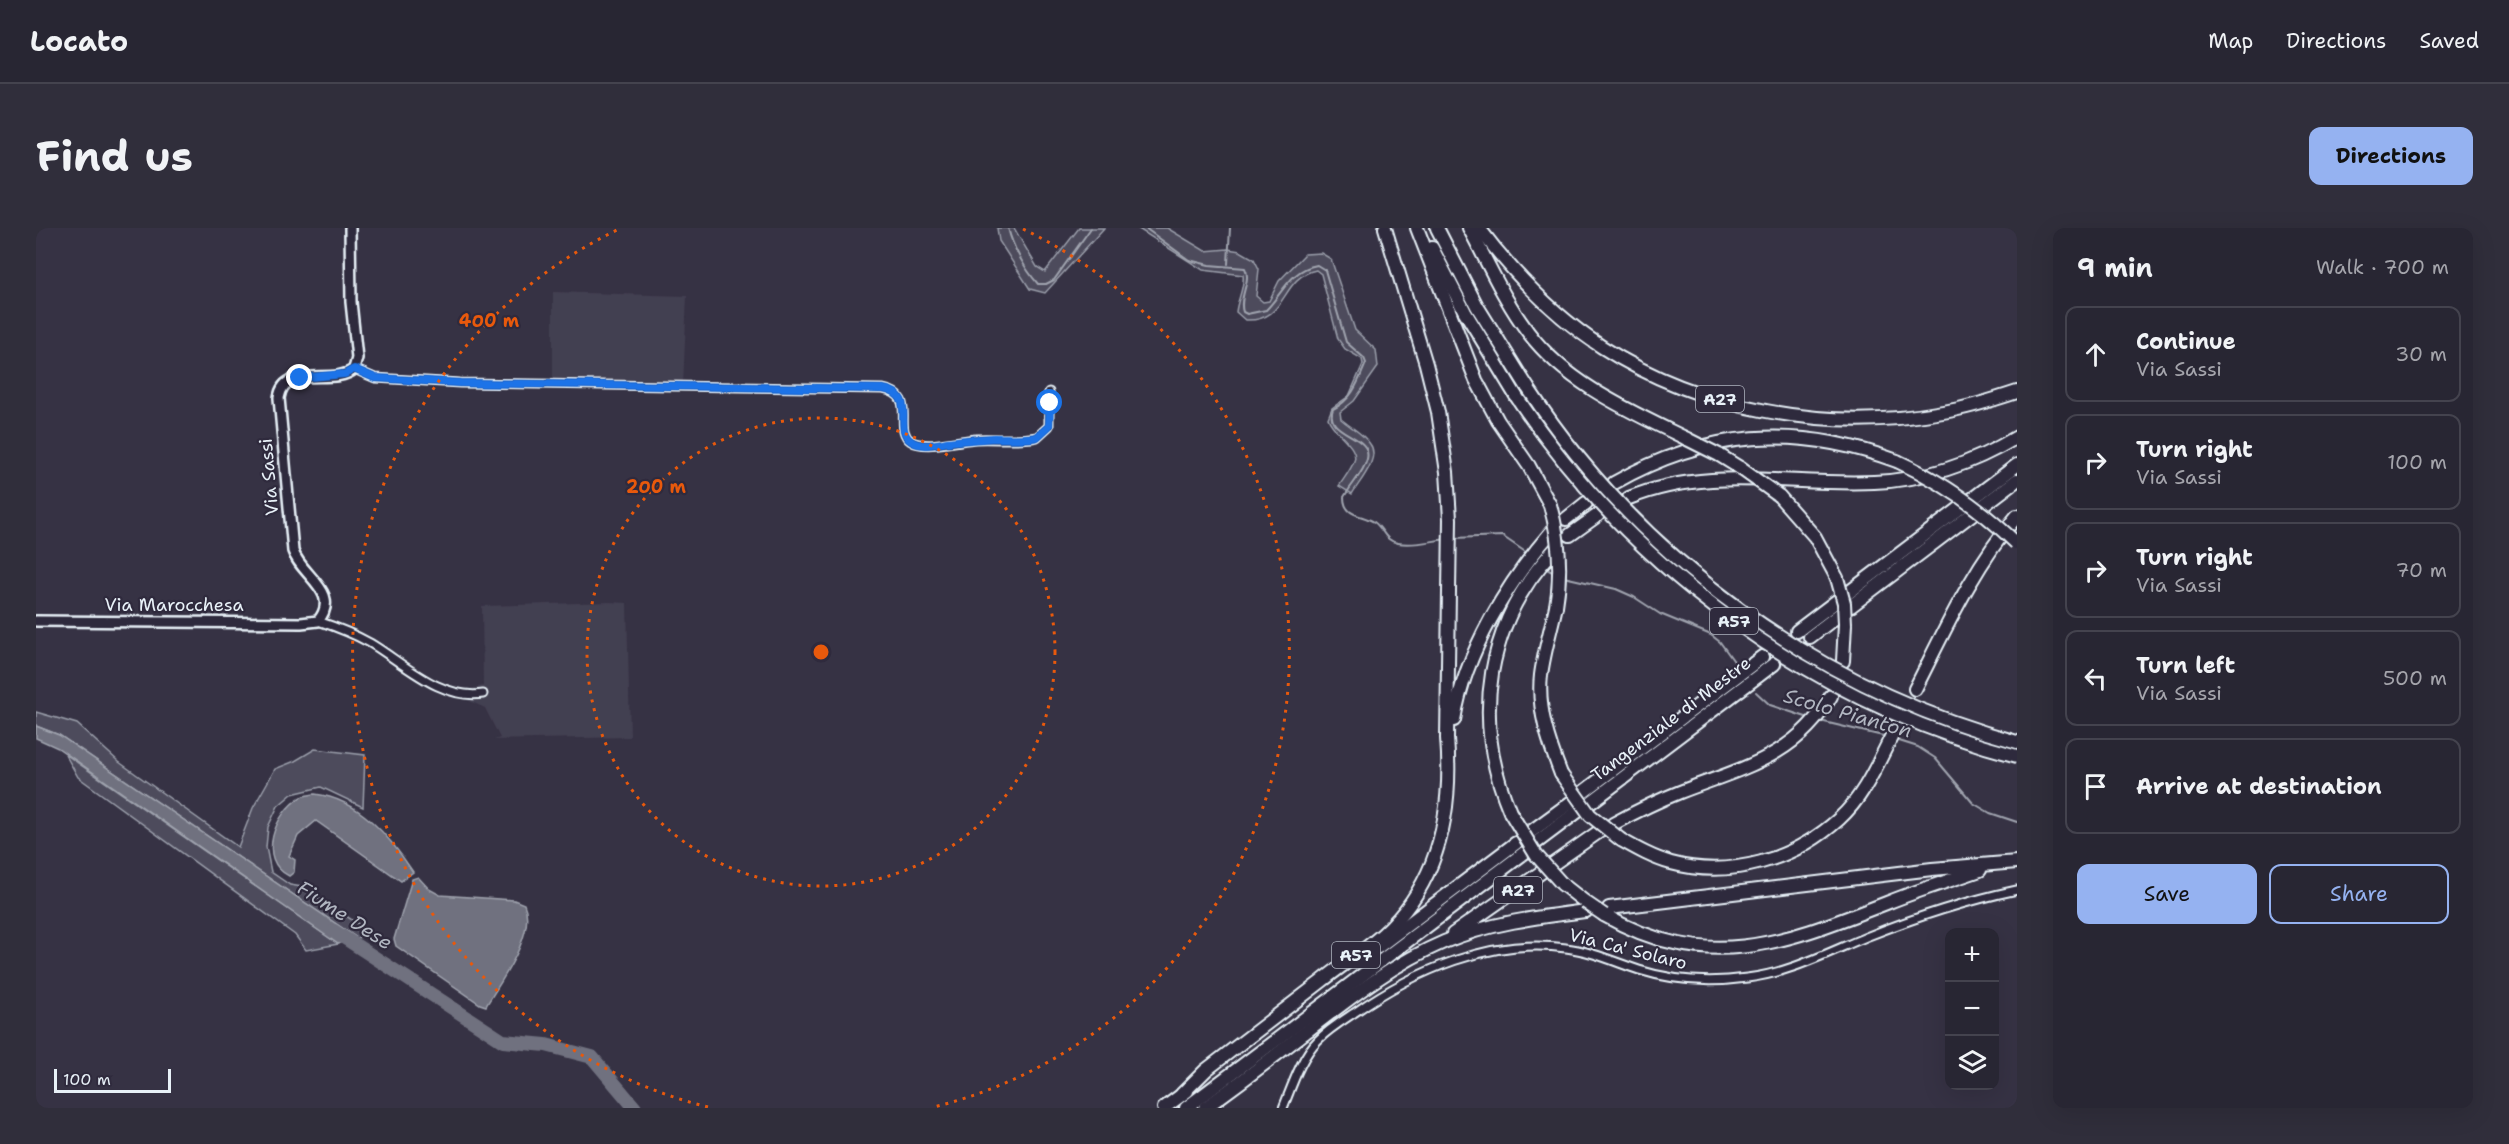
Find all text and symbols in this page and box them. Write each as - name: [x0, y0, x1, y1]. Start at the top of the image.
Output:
- text: Locato: [30, 22, 128, 60]
- text: Map: [2208, 27, 2253, 55]
- text: Directions: [2286, 27, 2386, 55]
- text: Saved: [2419, 27, 2479, 55]
- button: Directions: [2309, 127, 2473, 185]
- text: Find us: [36, 128, 193, 184]
- text: 9 min: [2077, 250, 2153, 285]
- text: Walk · 700 m: [2316, 254, 2449, 280]
- text: 400 m: [459, 309, 520, 333]
- text: Continue: [2136, 327, 2236, 356]
- icon: ahead: [2079, 338, 2112, 371]
- text: 30 m: [2395, 341, 2447, 367]
- text: Via Sassi: [2136, 356, 2222, 382]
- route end: [286, 364, 312, 390]
- road number: A27: [1696, 386, 1744, 412]
- route start: [1036, 389, 1062, 415]
- text: Turn right: [2136, 435, 2253, 464]
- street label: Via Sassi: [254, 437, 284, 517]
- icon: right: [2079, 446, 2112, 479]
- text: 100 m: [2387, 449, 2447, 475]
- text: Via Sassi: [2136, 464, 2222, 490]
- text: 200 m: [626, 475, 687, 499]
- text: Turn right: [2136, 543, 2253, 572]
- icon: right: [2079, 554, 2112, 587]
- text: 70 m: [2395, 557, 2447, 583]
- text: Via Sassi: [2136, 572, 2222, 598]
- street label: Via Marocchesa: [104, 593, 244, 617]
- road number: A57: [1710, 608, 1758, 634]
- centre of rings: [811, 642, 831, 662]
- street label: Tangenziale di Mestre: [1586, 651, 1756, 787]
- text: Turn left: [2136, 651, 2235, 680]
- icon: left: [2079, 662, 2112, 695]
- text: 500 m: [2383, 665, 2447, 691]
- text: Via Sassi: [2136, 680, 2222, 706]
- water label: Scolo Pianton: [1781, 682, 1915, 744]
- icon: arrive: [2079, 770, 2112, 803]
- text: Arrive at destination: [2136, 772, 2382, 801]
- button: Save: [2077, 864, 2257, 924]
- button: Share: [2269, 864, 2449, 924]
- water label: Fiume Dese: [292, 874, 398, 956]
- road number: A27: [1494, 877, 1542, 903]
- street label: Via Ca' Solaro: [1567, 923, 1689, 975]
- map controls: [1945, 928, 1999, 1090]
- button: +: [1945, 928, 1999, 982]
- road number: A57: [1332, 942, 1380, 968]
- button: −: [1945, 982, 1999, 1036]
- button: layers: [1945, 1036, 1999, 1090]
- scale bar: [54, 1066, 171, 1094]
- text: 100 m: [63, 1069, 111, 1090]

